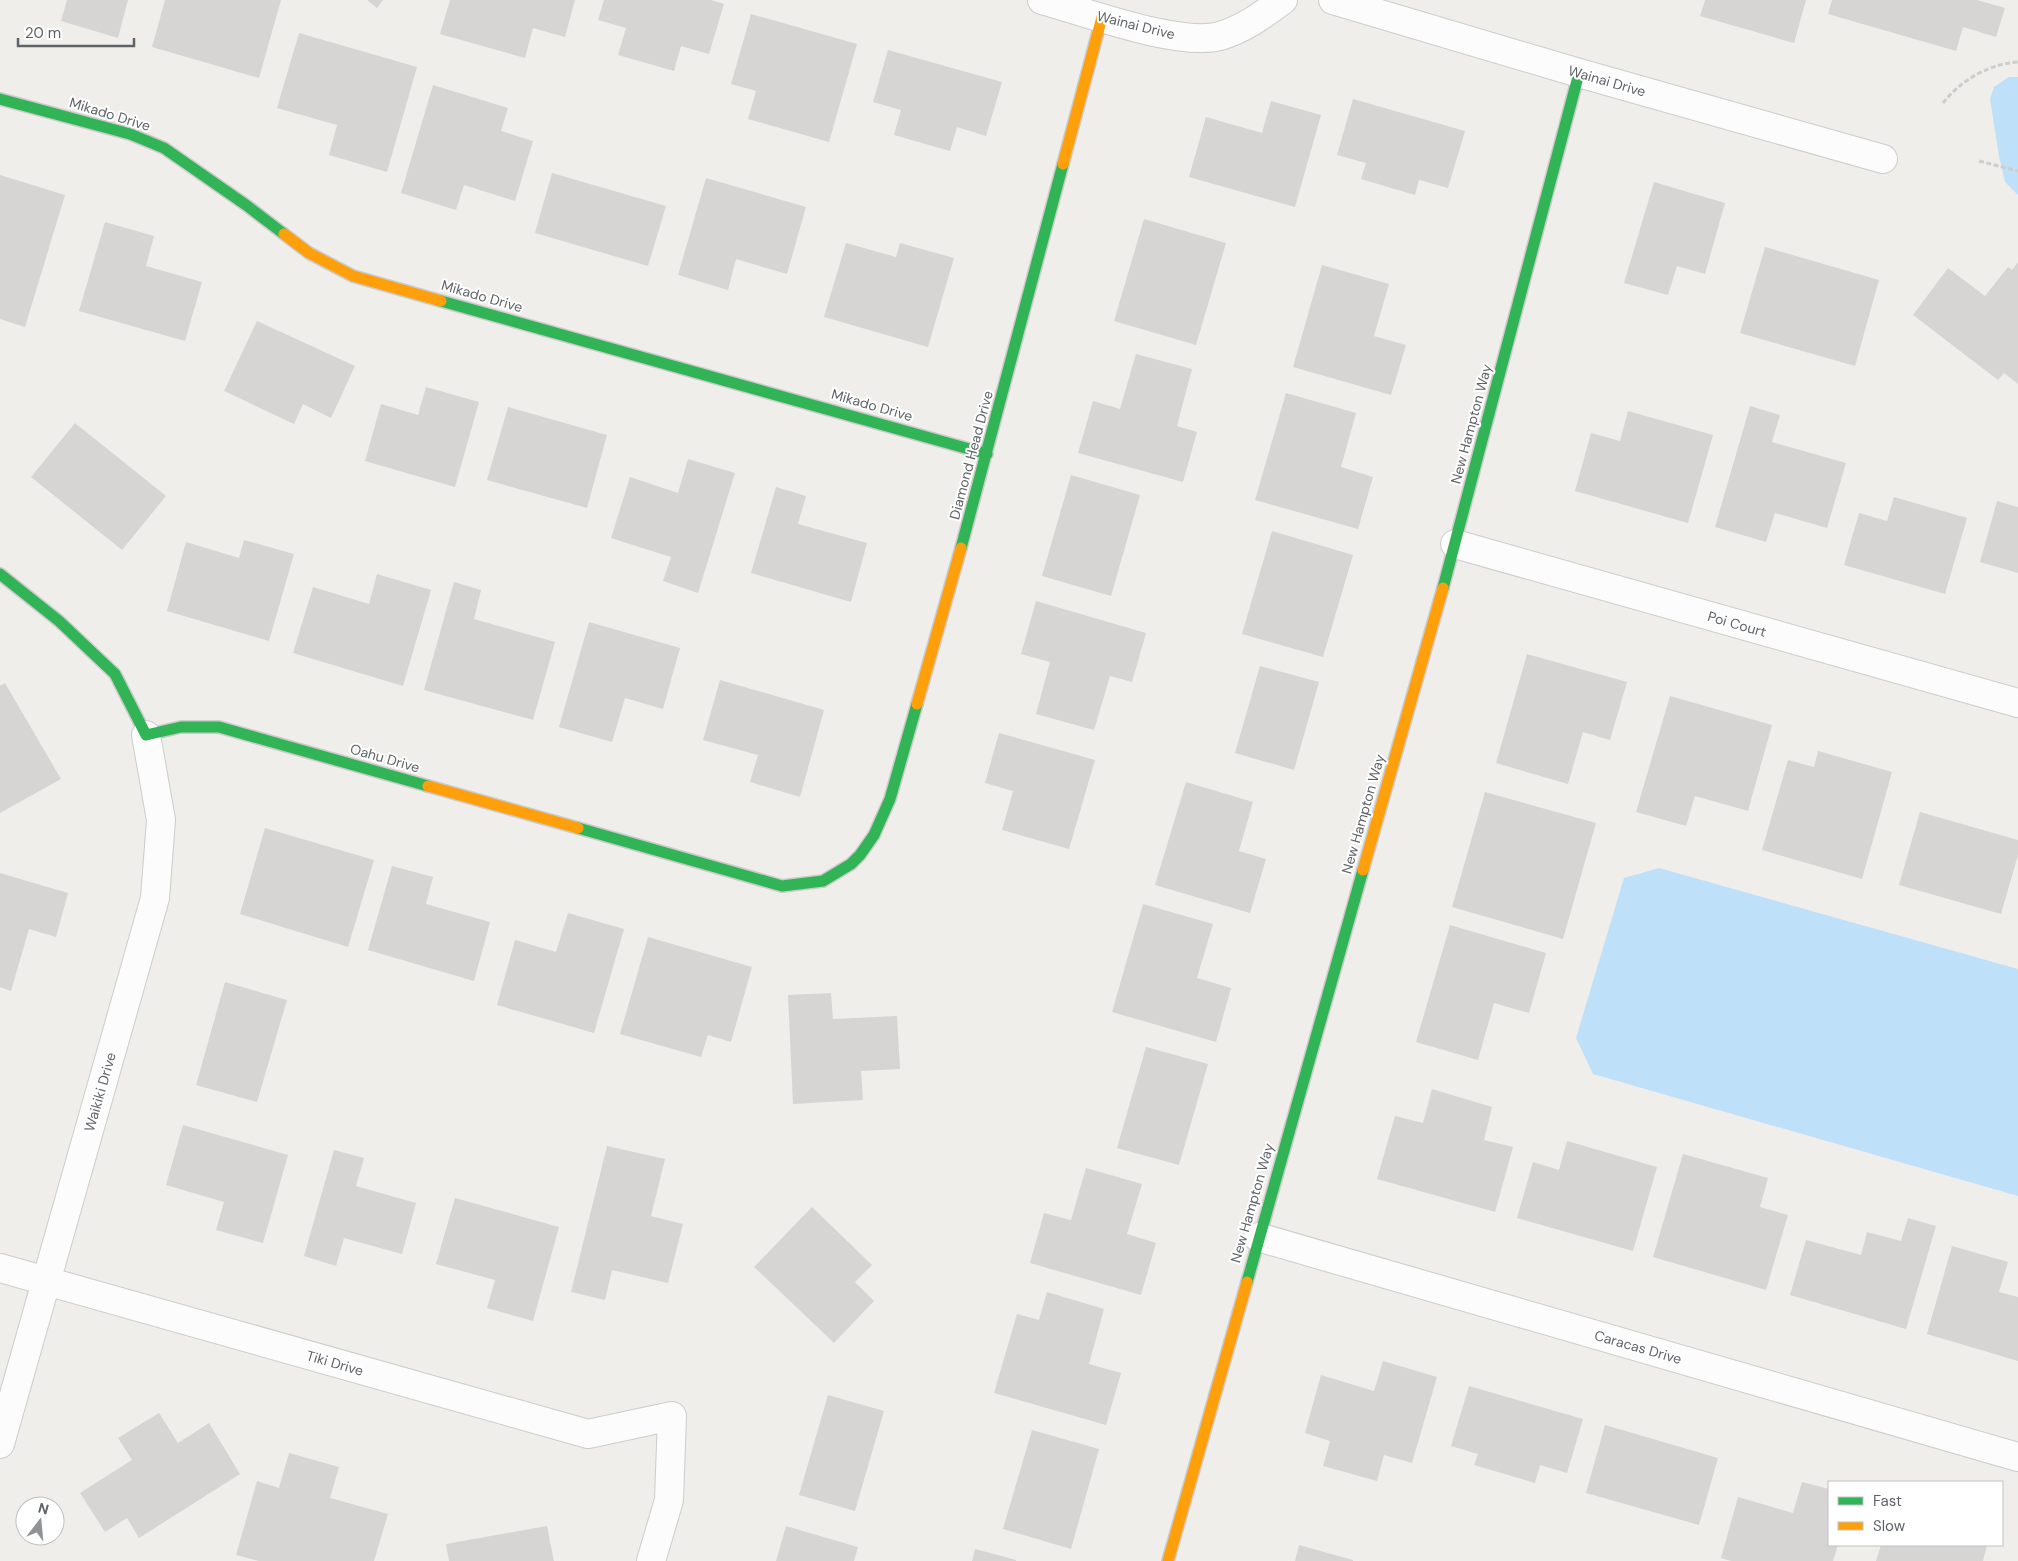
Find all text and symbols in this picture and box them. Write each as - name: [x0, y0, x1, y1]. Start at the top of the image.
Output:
- street label: Wainai Drive: [1095, 7, 1177, 43]
- scale bar: [18, 15, 134, 47]
- text: 20 m: [25, 23, 61, 43]
- street label: Wainai Drive: [1566, 61, 1648, 101]
- street label: Mikado Drive: [67, 93, 153, 135]
- street label: Mikado Drive: [439, 276, 525, 316]
- street label: New Hampton Way: [1446, 362, 1496, 486]
- street label: Mikado Drive: [829, 385, 915, 425]
- street label: Diamond Head Drive: [945, 389, 997, 521]
- street label: Poi Court: [1706, 607, 1768, 641]
- street label: Oahu Drive: [348, 740, 422, 777]
- street label: New Hampton Way: [1337, 752, 1389, 876]
- street label: Waikiki Drive: [80, 1050, 120, 1134]
- street label: New Hampton Way: [1226, 1141, 1278, 1265]
- street label: Caracas Drive: [1592, 1326, 1684, 1368]
- street label: Tiki Drive: [304, 1346, 366, 1380]
- legend: [1828, 1481, 2003, 1546]
- text: Fast: [1873, 1491, 1902, 1511]
- north arrow: [15, 1496, 65, 1546]
- text: N: [36, 1498, 51, 1519]
- text: Slow: [1873, 1516, 1906, 1536]

